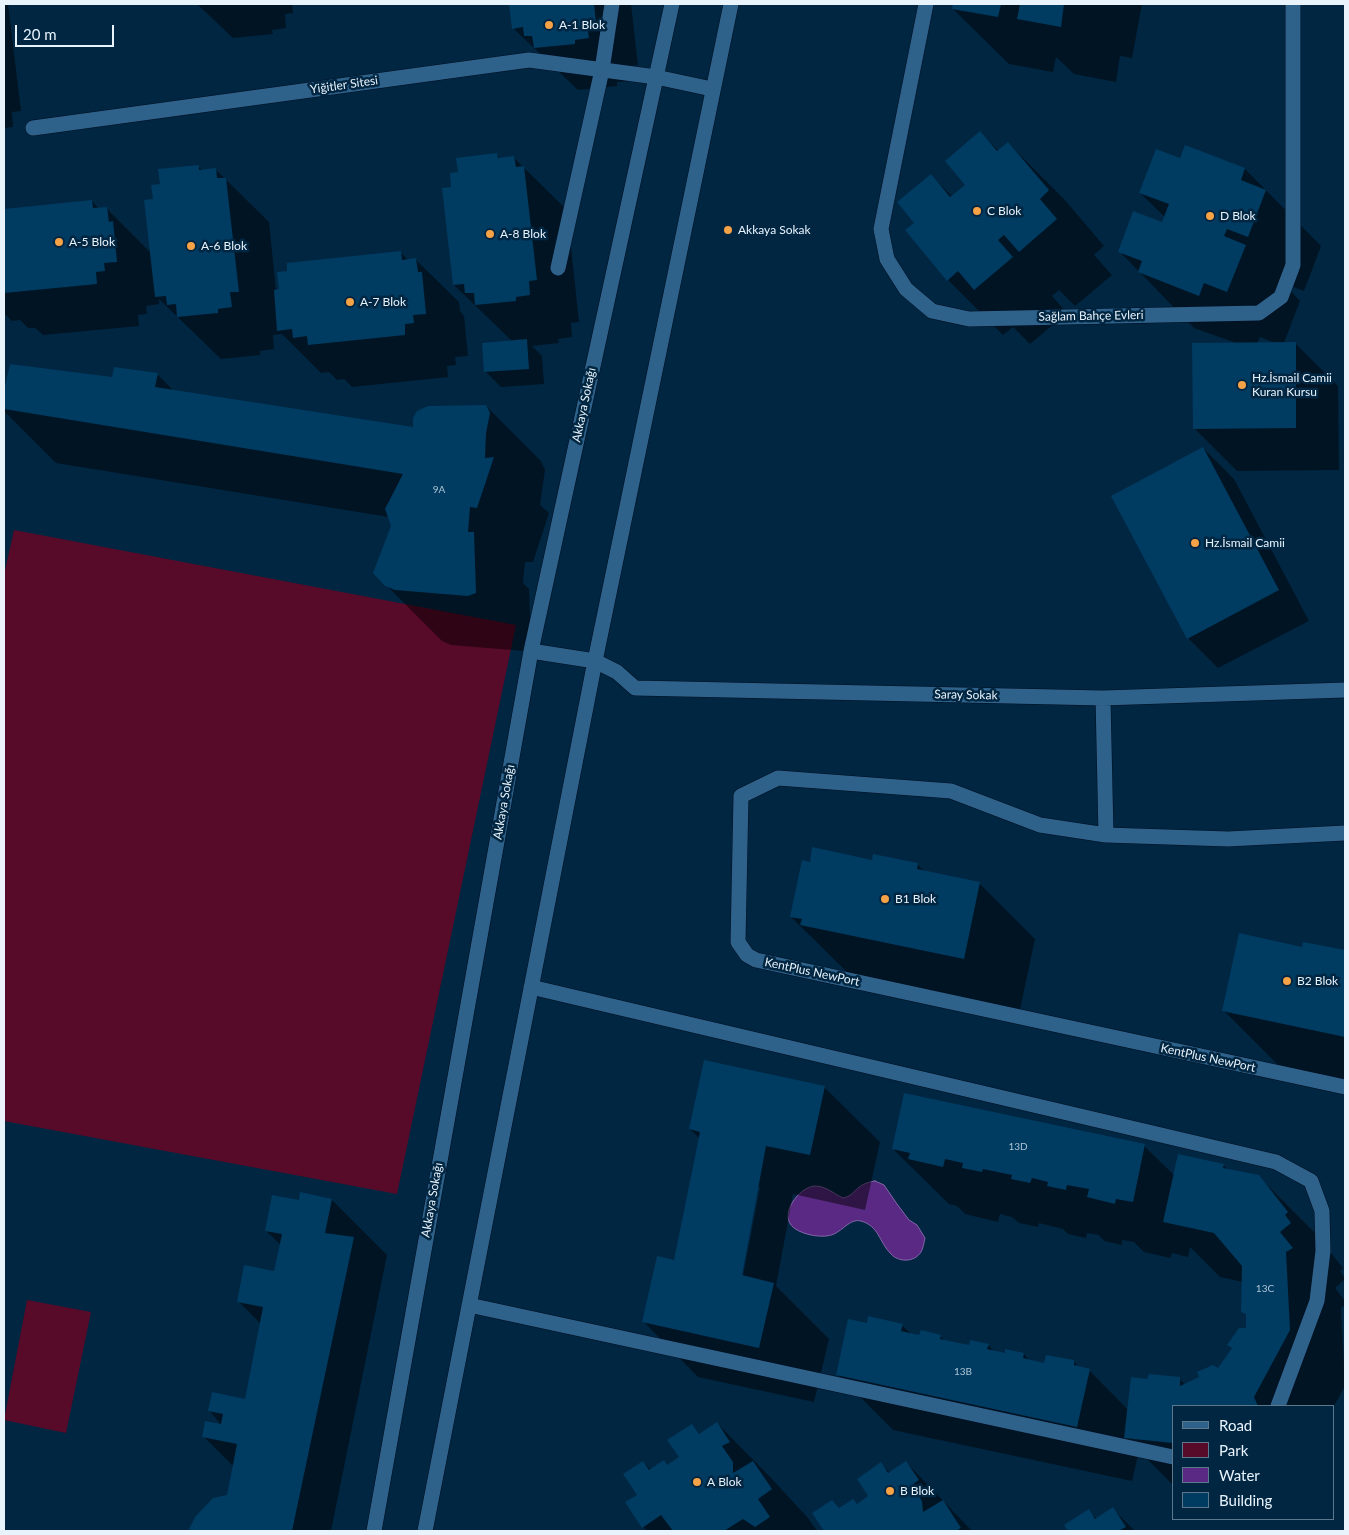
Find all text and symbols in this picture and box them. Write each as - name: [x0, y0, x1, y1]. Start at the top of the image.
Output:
- scale bar: [18, 15, 116, 47]
- place label: A-1 Blok: [559, 18, 605, 32]
- marker: A-1 Blok: [543, 19, 555, 31]
- text: 20 m: [23, 25, 57, 43]
- street label: Yiğitler Sitesi: [309, 73, 379, 97]
- place label: C Blok: [987, 204, 1021, 218]
- marker: C Blok: [971, 205, 983, 217]
- place label: D Blok: [1220, 209, 1256, 223]
- marker: D Blok: [1204, 210, 1216, 222]
- place label: Akkaya Sokak: [738, 223, 811, 237]
- marker: Akkaya Sokak: [722, 224, 734, 236]
- place label: A-8 Blok: [500, 227, 546, 241]
- marker: A-8 Blok: [484, 228, 496, 240]
- place label: A-5 Blok: [69, 235, 115, 249]
- marker: A-5 Blok: [53, 236, 65, 248]
- place label: A-6 Blok: [201, 239, 247, 253]
- marker: A-6 Blok: [185, 240, 197, 252]
- place label: A-7 Blok: [360, 295, 406, 309]
- marker: A-7 Blok: [344, 296, 356, 308]
- street label: Sağlam Bahçe Evleri: [1038, 308, 1144, 324]
- street label: Akkaya Sokağı: [569, 366, 599, 444]
- place label: Hz.İsmail Camii Kuran Kursu: [1252, 371, 1332, 399]
- marker: Hz.İsmail Camii Kuran Kursu: [1236, 379, 1248, 391]
- house number: 9A: [433, 484, 445, 496]
- place label: Hz.İsmail Camii: [1205, 536, 1285, 550]
- marker: Hz.İsmail Camii: [1189, 537, 1201, 549]
- street label: Saray Sokak: [934, 687, 998, 703]
- street label: Akkaya Sokağı: [490, 763, 518, 841]
- place label: B1 Blok: [895, 892, 936, 906]
- marker: B1 Blok: [879, 893, 891, 905]
- street label: KentPlus NewPort: [763, 955, 861, 989]
- place label: B2 Blok: [1297, 974, 1338, 988]
- marker: B2 Blok: [1281, 975, 1293, 987]
- street label: KentPlus NewPort: [1159, 1041, 1257, 1075]
- house number: 13D: [1008, 1141, 1028, 1153]
- street label: Akkaya Sokağı: [418, 1161, 446, 1239]
- house number: 13C: [1256, 1283, 1274, 1295]
- house number: 13B: [954, 1366, 972, 1378]
- legend: [1172, 1405, 1334, 1520]
- text: Road: [1219, 1416, 1252, 1434]
- text: Park: [1219, 1441, 1248, 1459]
- text: Water: [1219, 1466, 1260, 1484]
- place label: A Blok: [707, 1475, 742, 1489]
- marker: A Blok: [691, 1476, 703, 1488]
- place label: B Blok: [900, 1484, 934, 1498]
- marker: B Blok: [884, 1485, 896, 1497]
- text: Building: [1219, 1491, 1272, 1509]

